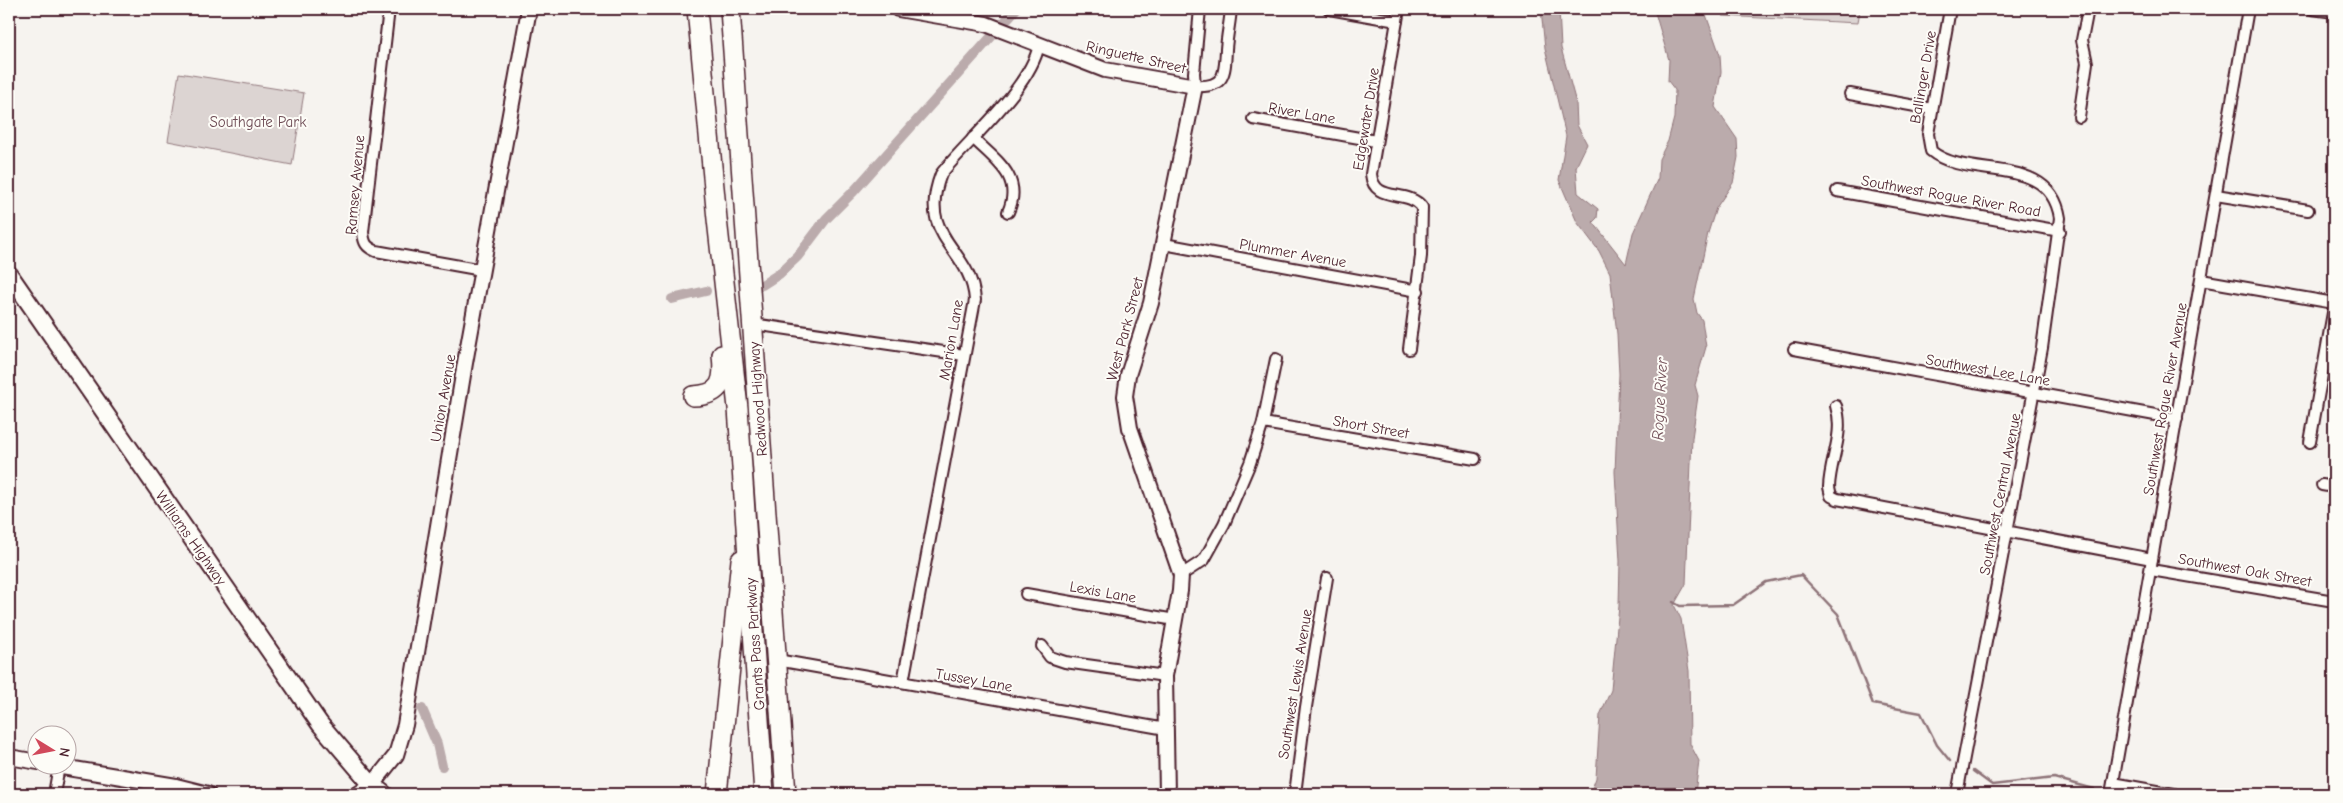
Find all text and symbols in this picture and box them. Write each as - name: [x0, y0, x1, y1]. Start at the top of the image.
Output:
- street label: Ballinger Drive: [1906, 29, 1940, 125]
- street label: Ringuette Street: [1084, 37, 1188, 77]
- street label: Edgewater Drive: [1349, 66, 1383, 172]
- street label: River Lane: [1267, 98, 1337, 128]
- park label: Southgate Park: [209, 113, 307, 131]
- street label: Ramsey Avenue: [342, 134, 368, 236]
- street label: Southwest Rogue River Road: [1860, 171, 2042, 221]
- street label: Plummer Avenue: [1238, 235, 1348, 271]
- street label: West Park Street: [1103, 275, 1148, 383]
- street label: Marion Lane: [935, 298, 967, 382]
- street label: Southwest Rogue River Avenue: [2139, 301, 2191, 497]
- street label: Redwood Highway: [745, 341, 771, 457]
- street label: Southwest Lee Lane: [1924, 350, 2052, 390]
- street label: Union Avenue: [426, 352, 460, 443]
- water label: Rogue River: [1649, 357, 1671, 441]
- street label: Short Street: [1331, 411, 1411, 443]
- street label: Southwest Central Avenue: [1975, 411, 2025, 577]
- street label: Williams Highway: [152, 487, 230, 589]
- street label: Southwest Oak Street: [2177, 549, 2314, 591]
- street label: Grants Pass Parkway: [741, 577, 769, 711]
- street label: Lexis Lane: [1068, 577, 1138, 607]
- street label: Southwest Lewis Avenue: [1274, 607, 1316, 760]
- street label: Tussey Lane: [934, 664, 1014, 696]
- north arrow: [28, 726, 78, 776]
- text: N: [55, 746, 73, 758]

